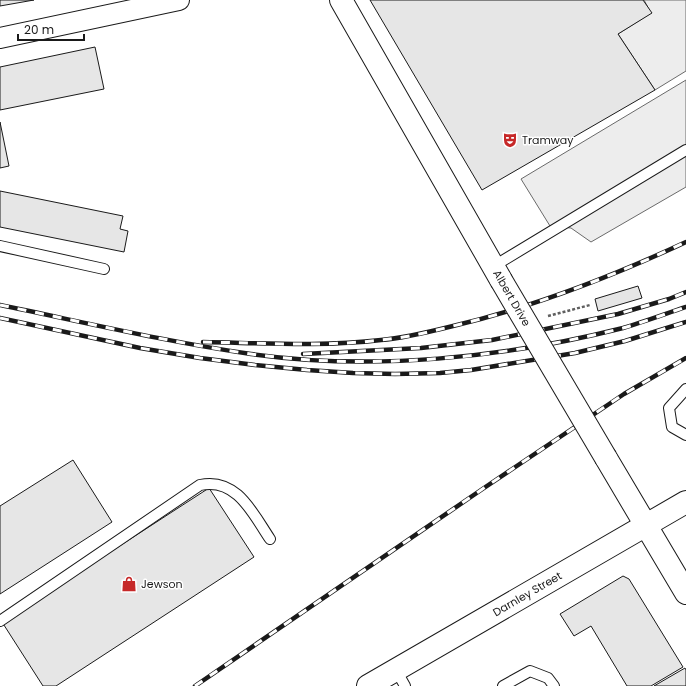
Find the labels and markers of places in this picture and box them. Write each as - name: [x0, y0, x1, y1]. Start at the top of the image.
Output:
- theatre icon: Tramway: [501, 131, 519, 149]
- place label: Tramway: [522, 132, 574, 148]
- shop icon: Jewson: [120, 575, 138, 593]
- place label: Jewson: [141, 576, 183, 592]

